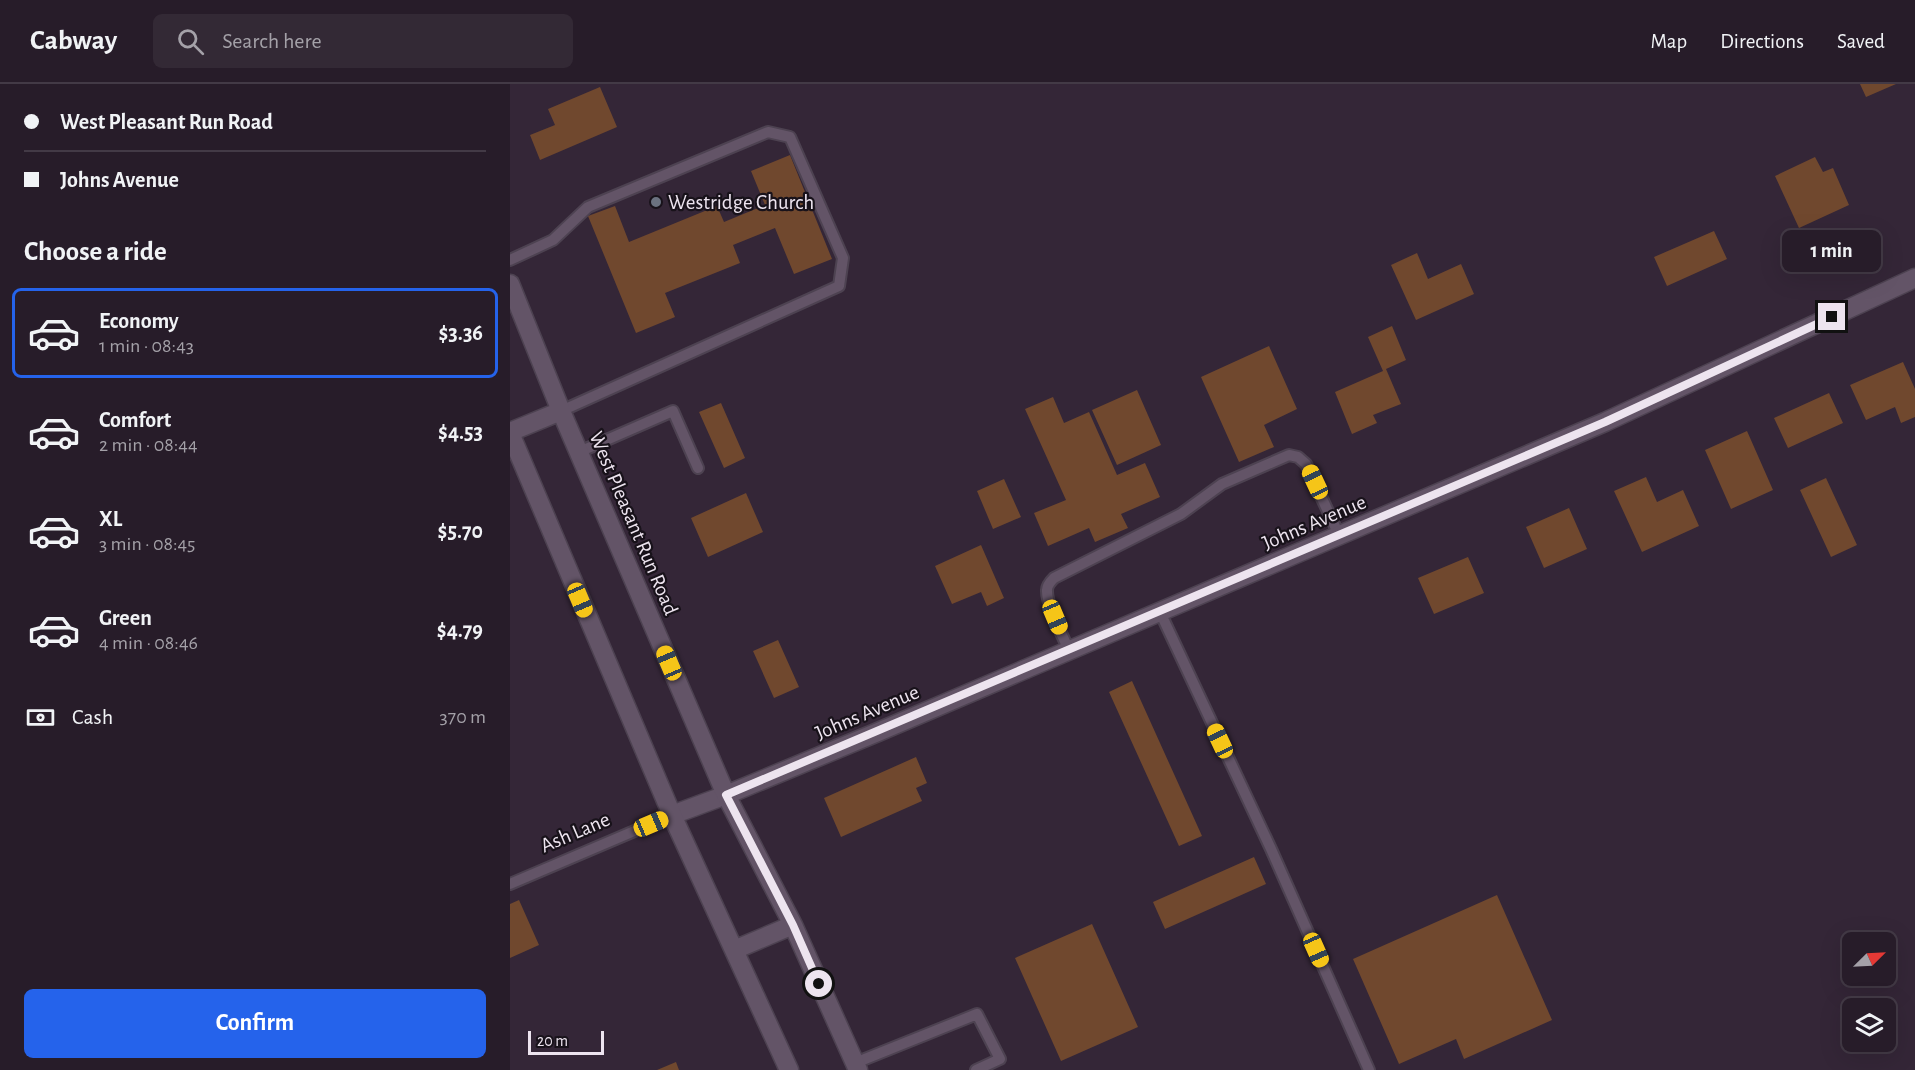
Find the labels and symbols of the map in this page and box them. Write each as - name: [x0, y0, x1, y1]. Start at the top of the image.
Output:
- place label: Westridge Church: [668, 192, 814, 213]
- marker: Westridge Church: [649, 195, 663, 209]
- callout: 1 min: [1782, 230, 1882, 272]
- route end: [1818, 303, 1845, 330]
- street label: West Pleasant Run Road: [585, 428, 682, 618]
- car: [1299, 462, 1331, 502]
- street label: Johns Avenue: [1259, 491, 1369, 554]
- car: [565, 580, 595, 620]
- car: [1040, 597, 1070, 637]
- car: [654, 643, 684, 683]
- street label: Johns Avenue: [812, 681, 922, 744]
- car: [1204, 721, 1236, 761]
- street label: Ash Lane: [537, 809, 613, 856]
- car: [631, 809, 671, 839]
- car: [1300, 930, 1332, 970]
- north arrow: [1842, 932, 1896, 986]
- route start: [805, 970, 832, 997]
- scale bar: [528, 1028, 604, 1056]

